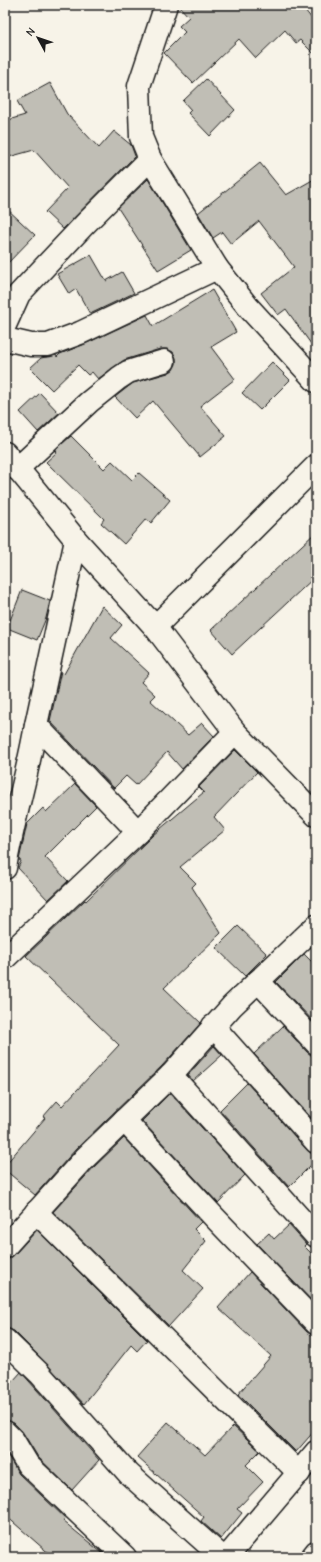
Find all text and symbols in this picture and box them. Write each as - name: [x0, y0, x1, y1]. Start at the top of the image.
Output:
- north arrow: [18, 18, 58, 58]
- text: N: [23, 25, 38, 39]

